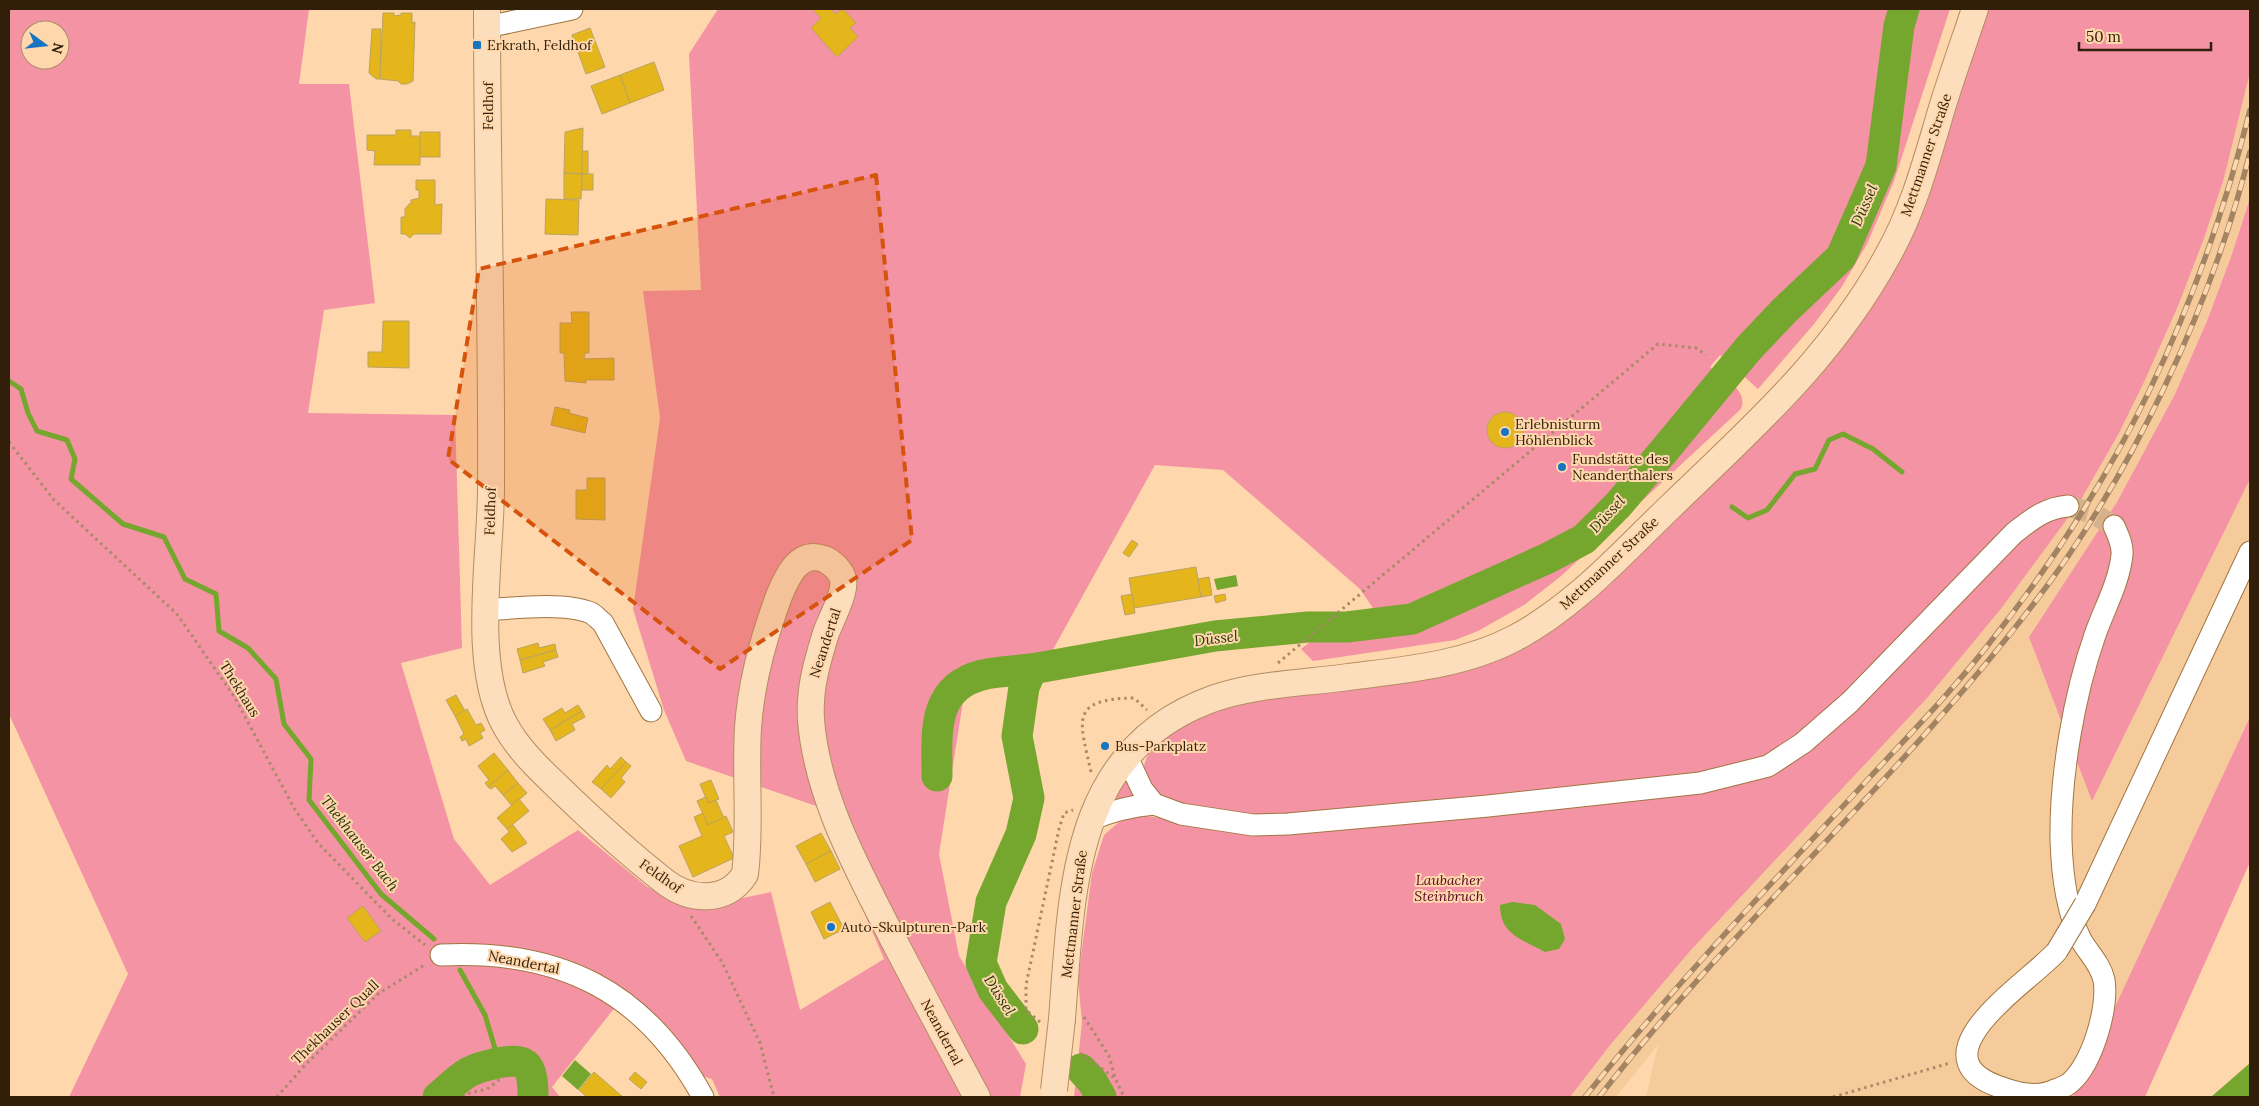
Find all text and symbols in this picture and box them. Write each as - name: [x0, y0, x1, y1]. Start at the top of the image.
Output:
- north arrow: [20, 20, 70, 70]
- scale bar: [2079, 20, 2212, 52]
- text: 50 m: [2086, 27, 2121, 46]
- place label: Erkrath, Feldhof: [487, 36, 593, 54]
- marker: Erkrath, Feldhof: [471, 39, 483, 51]
- text: N: [47, 41, 68, 56]
- street label: Feldhof: [479, 80, 497, 130]
- street label: Mettmanner Straße: [1897, 91, 1956, 219]
- water label: Düssel: [1846, 180, 1882, 229]
- place label: Erlebnisturm Höhlenblick: [1515, 415, 1601, 449]
- marker: Erlebnisturm Höhlenblick: [1499, 426, 1511, 438]
- place label: Fundstätte des Neanderthalers: [1572, 450, 1673, 484]
- marker: Fundstätte des Neanderthalers: [1556, 461, 1568, 473]
- street label: Feldhof: [480, 485, 500, 536]
- water label: Düssel: [1585, 491, 1630, 537]
- street label: Mettmanner Straße: [1556, 512, 1663, 614]
- street label: Neandertal: [805, 606, 845, 680]
- water label: Düssel: [1193, 626, 1240, 650]
- street label: Thekhaus: [216, 658, 264, 720]
- place label: Bus-Parkplatz: [1115, 737, 1206, 755]
- marker: Bus-Parkplatz: [1099, 740, 1111, 752]
- water label: Thekhauser Bach: [317, 791, 404, 895]
- street label: Mettmanner Straße: [1057, 849, 1091, 979]
- street label: Feldhof: [636, 855, 687, 898]
- park label: Laubacher Steinbruch: [1414, 871, 1484, 905]
- place label: Auto-Skulpturen-Park: [840, 918, 986, 936]
- marker: Auto-Skulpturen-Park: [825, 921, 837, 933]
- street label: Neandertal: [487, 946, 561, 978]
- water label: Düssel: [980, 971, 1020, 1019]
- street label: Thekhauser Quall: [288, 976, 383, 1068]
- street label: Neandertal: [917, 996, 967, 1068]

